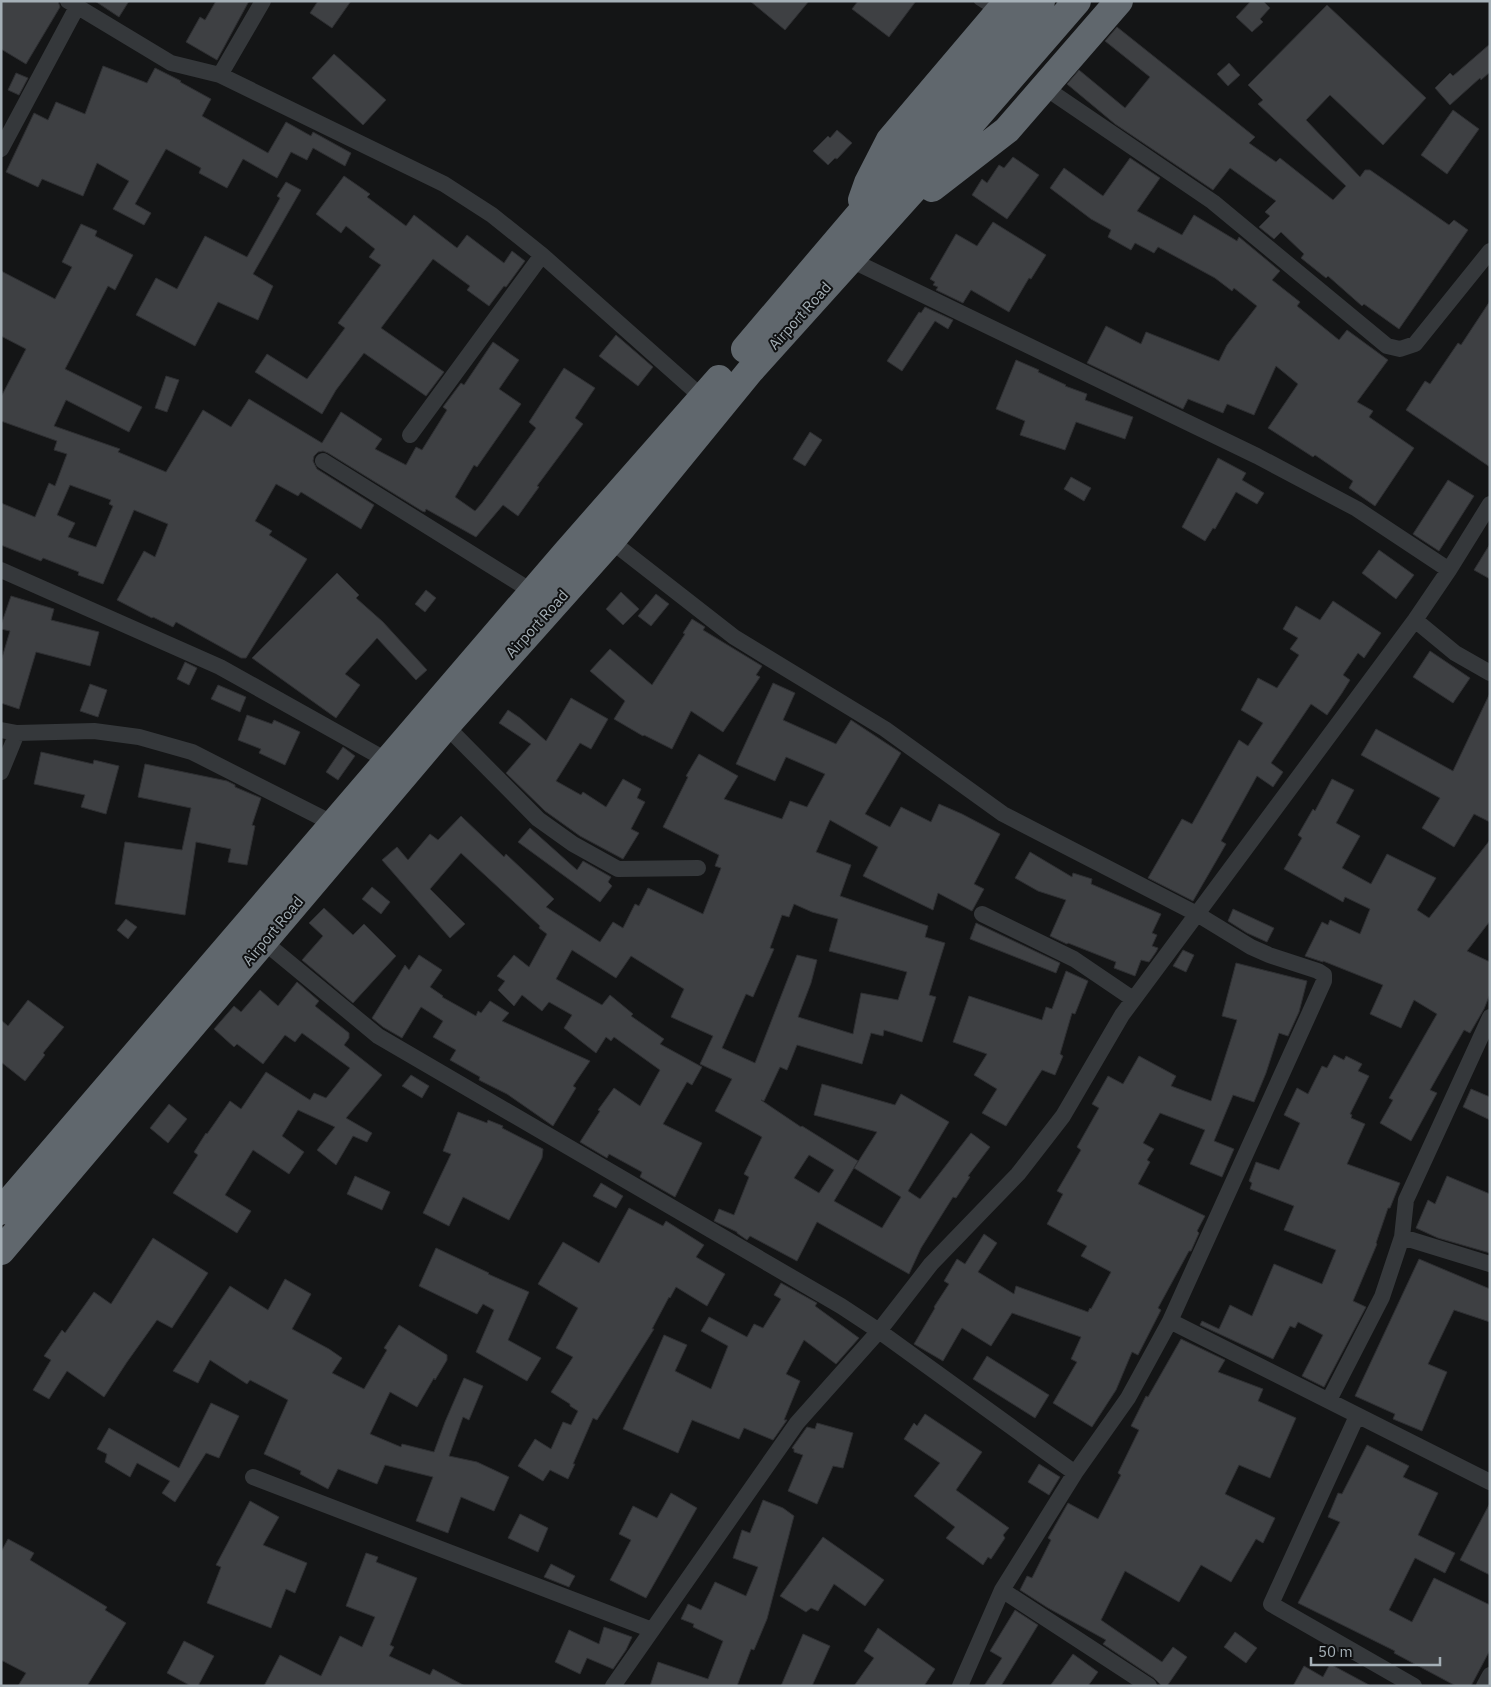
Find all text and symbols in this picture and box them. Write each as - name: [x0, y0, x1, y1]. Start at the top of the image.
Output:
- street label: Airport Road: [764, 278, 835, 354]
- street label: Airport Road: [501, 586, 572, 662]
- street label: Airport Road: [238, 892, 307, 969]
- scale bar: [1311, 1634, 1440, 1666]
- text: 50 m: [1318, 1642, 1353, 1661]

